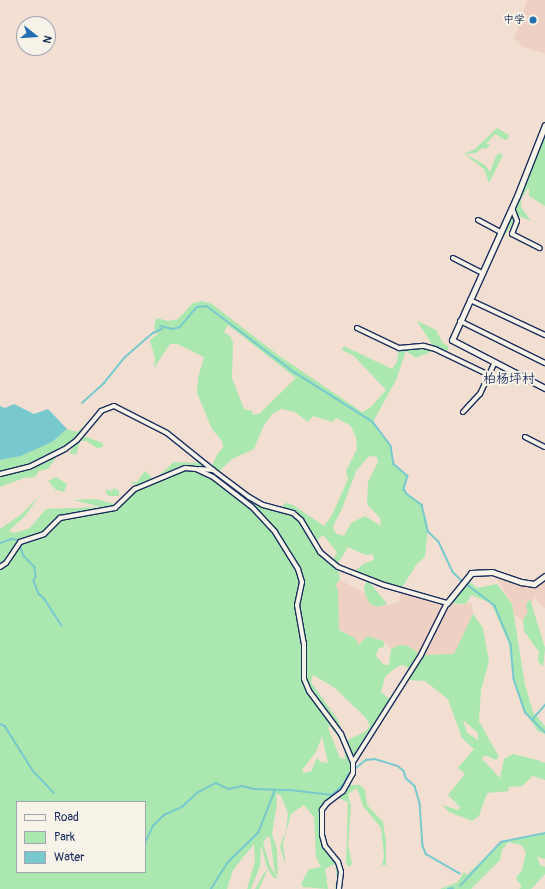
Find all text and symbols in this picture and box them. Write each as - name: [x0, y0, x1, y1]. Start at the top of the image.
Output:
- place label: 中学: [503, 13, 525, 27]
- marker: 中学: [528, 15, 538, 25]
- north arrow: [16, 16, 56, 56]
- text: N: [40, 34, 54, 45]
- district label: 柏杨坪村: [483, 371, 535, 387]
- legend: [16, 801, 146, 873]
- text: Road: [54, 810, 79, 825]
- text: Park: [54, 830, 75, 845]
- text: Water: [54, 850, 85, 865]

